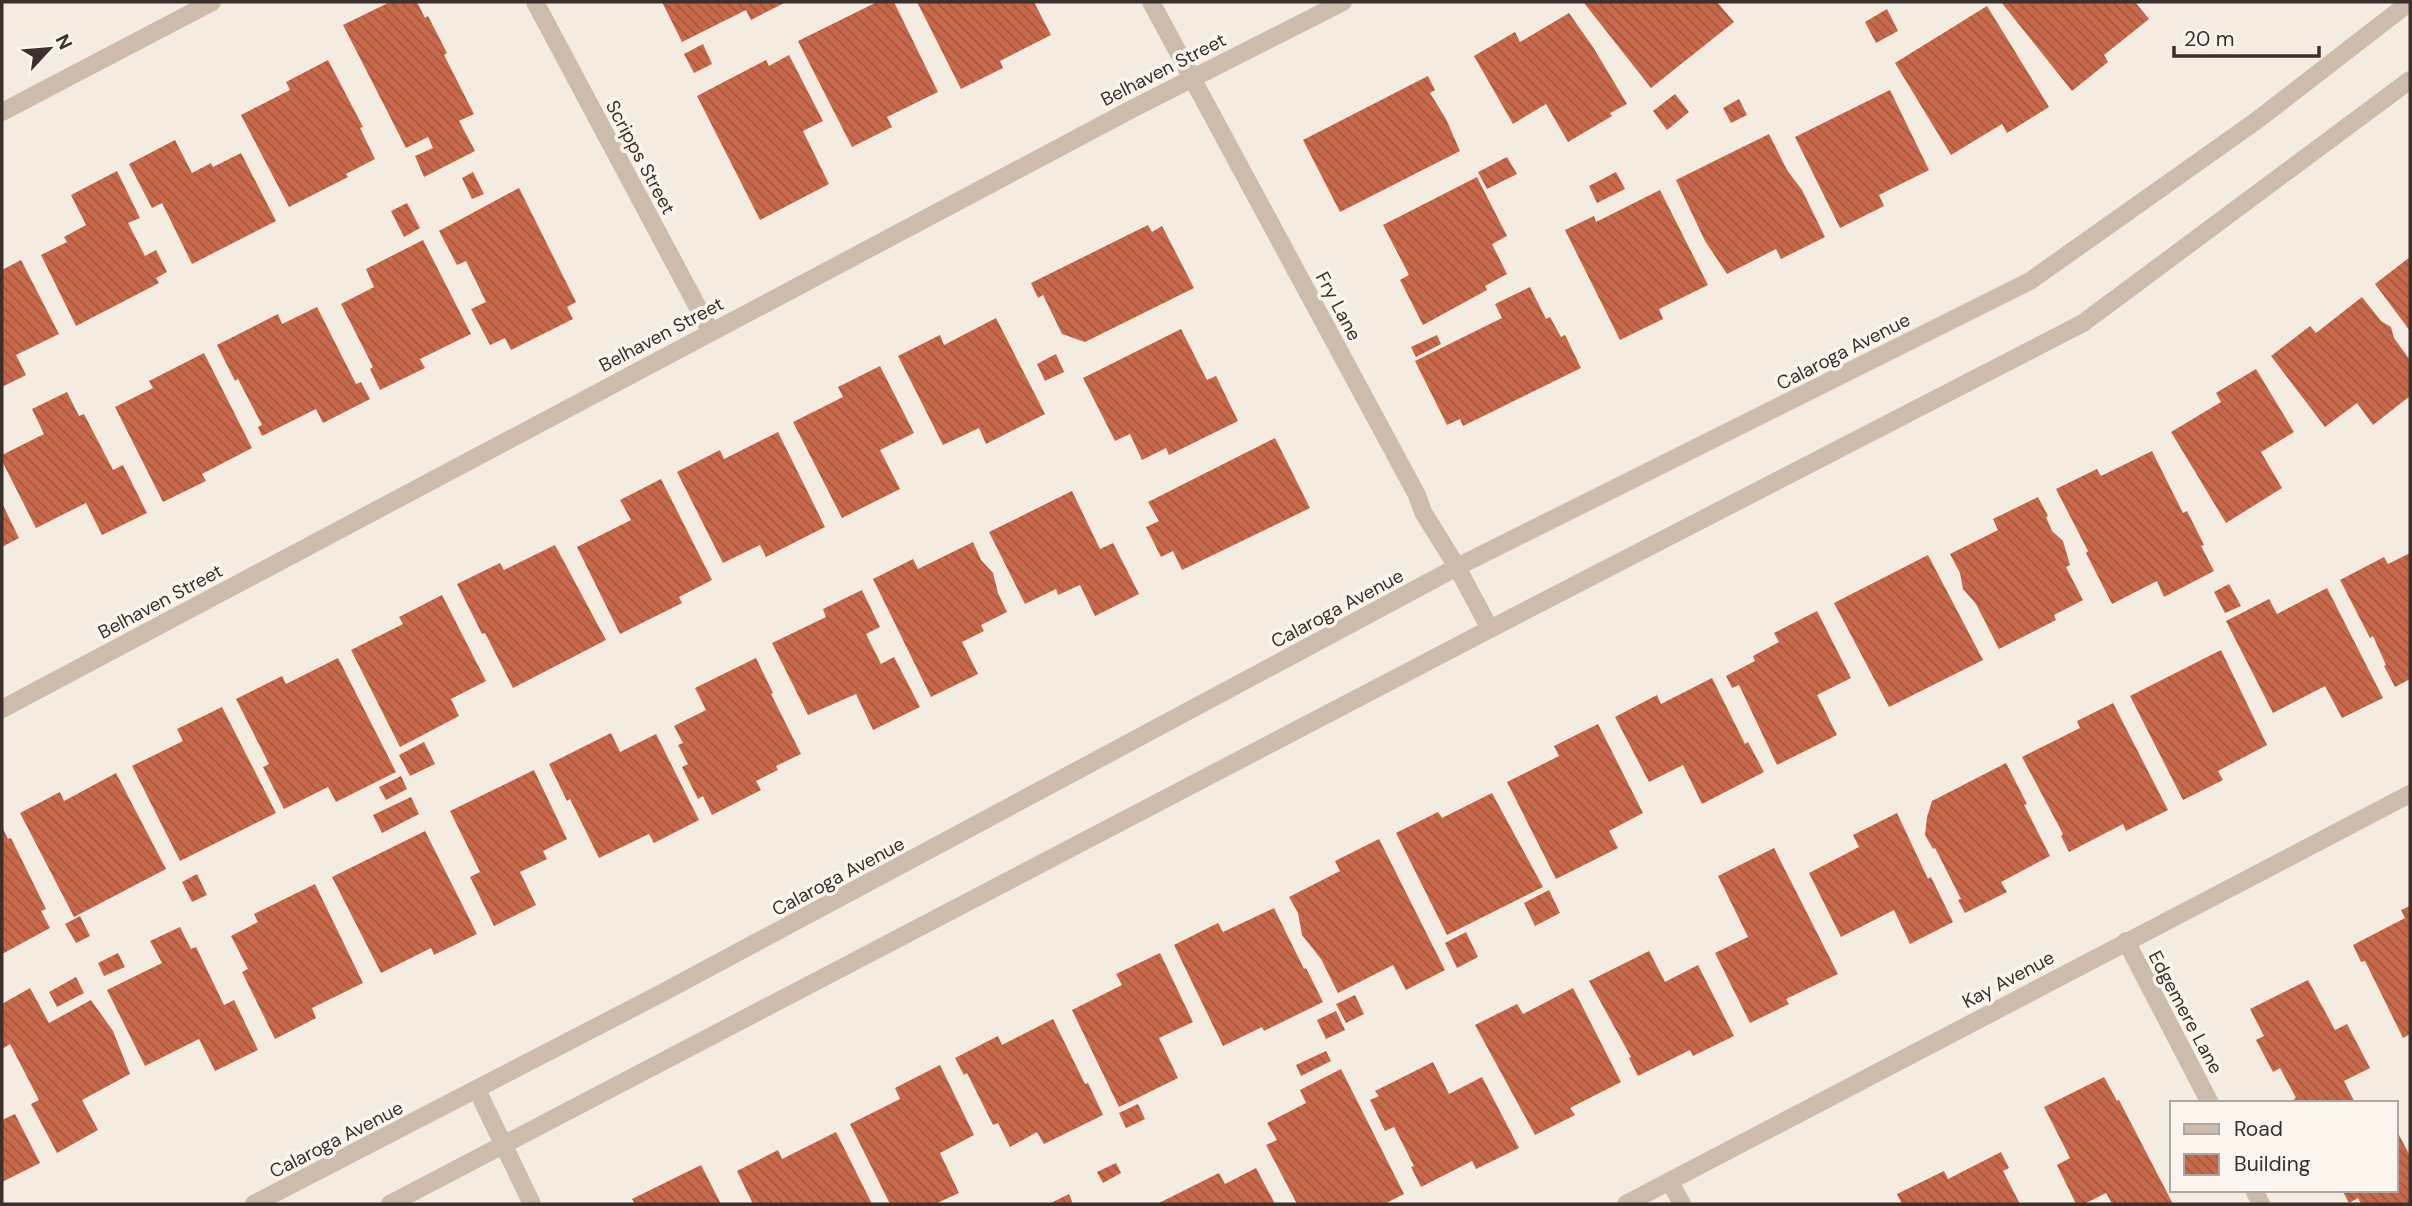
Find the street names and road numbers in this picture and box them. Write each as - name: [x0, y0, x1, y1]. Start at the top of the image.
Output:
- street label: Belhaven Street: [1096, 27, 1230, 112]
- street label: Scripps Street: [600, 96, 681, 219]
- street label: Fry Lane: [1310, 267, 1367, 345]
- street label: Belhaven Street: [595, 291, 728, 378]
- street label: Calaroga Avenue: [1772, 307, 1914, 396]
- street label: Belhaven Street: [94, 558, 227, 645]
- street label: Calaroga Avenue: [1267, 563, 1408, 654]
- street label: Calaroga Avenue: [768, 831, 909, 922]
- street label: Kay Avenue: [1958, 945, 2059, 1014]
- street label: Edgemere Lane: [2143, 946, 2229, 1078]
- street label: Calaroga Avenue: [265, 1095, 407, 1184]

